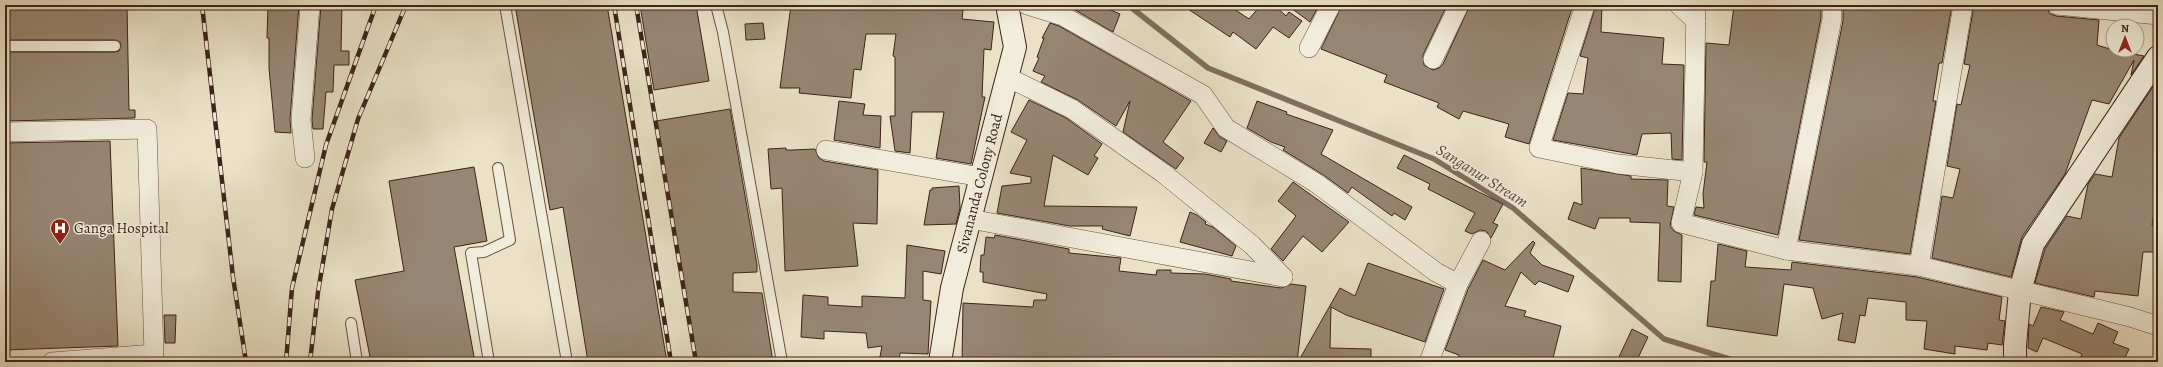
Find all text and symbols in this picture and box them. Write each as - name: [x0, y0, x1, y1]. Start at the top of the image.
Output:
- north arrow: [2105, 18, 2145, 58]
- text: N: [2121, 21, 2129, 36]
- street label: Sivananda Colony Road: [951, 111, 1007, 255]
- water label: Sanganur Stream: [1432, 139, 1532, 213]
- hospital icon: Ganga Hospital: [49, 217, 71, 245]
- place label: Ganga Hospital: [74, 218, 169, 238]

